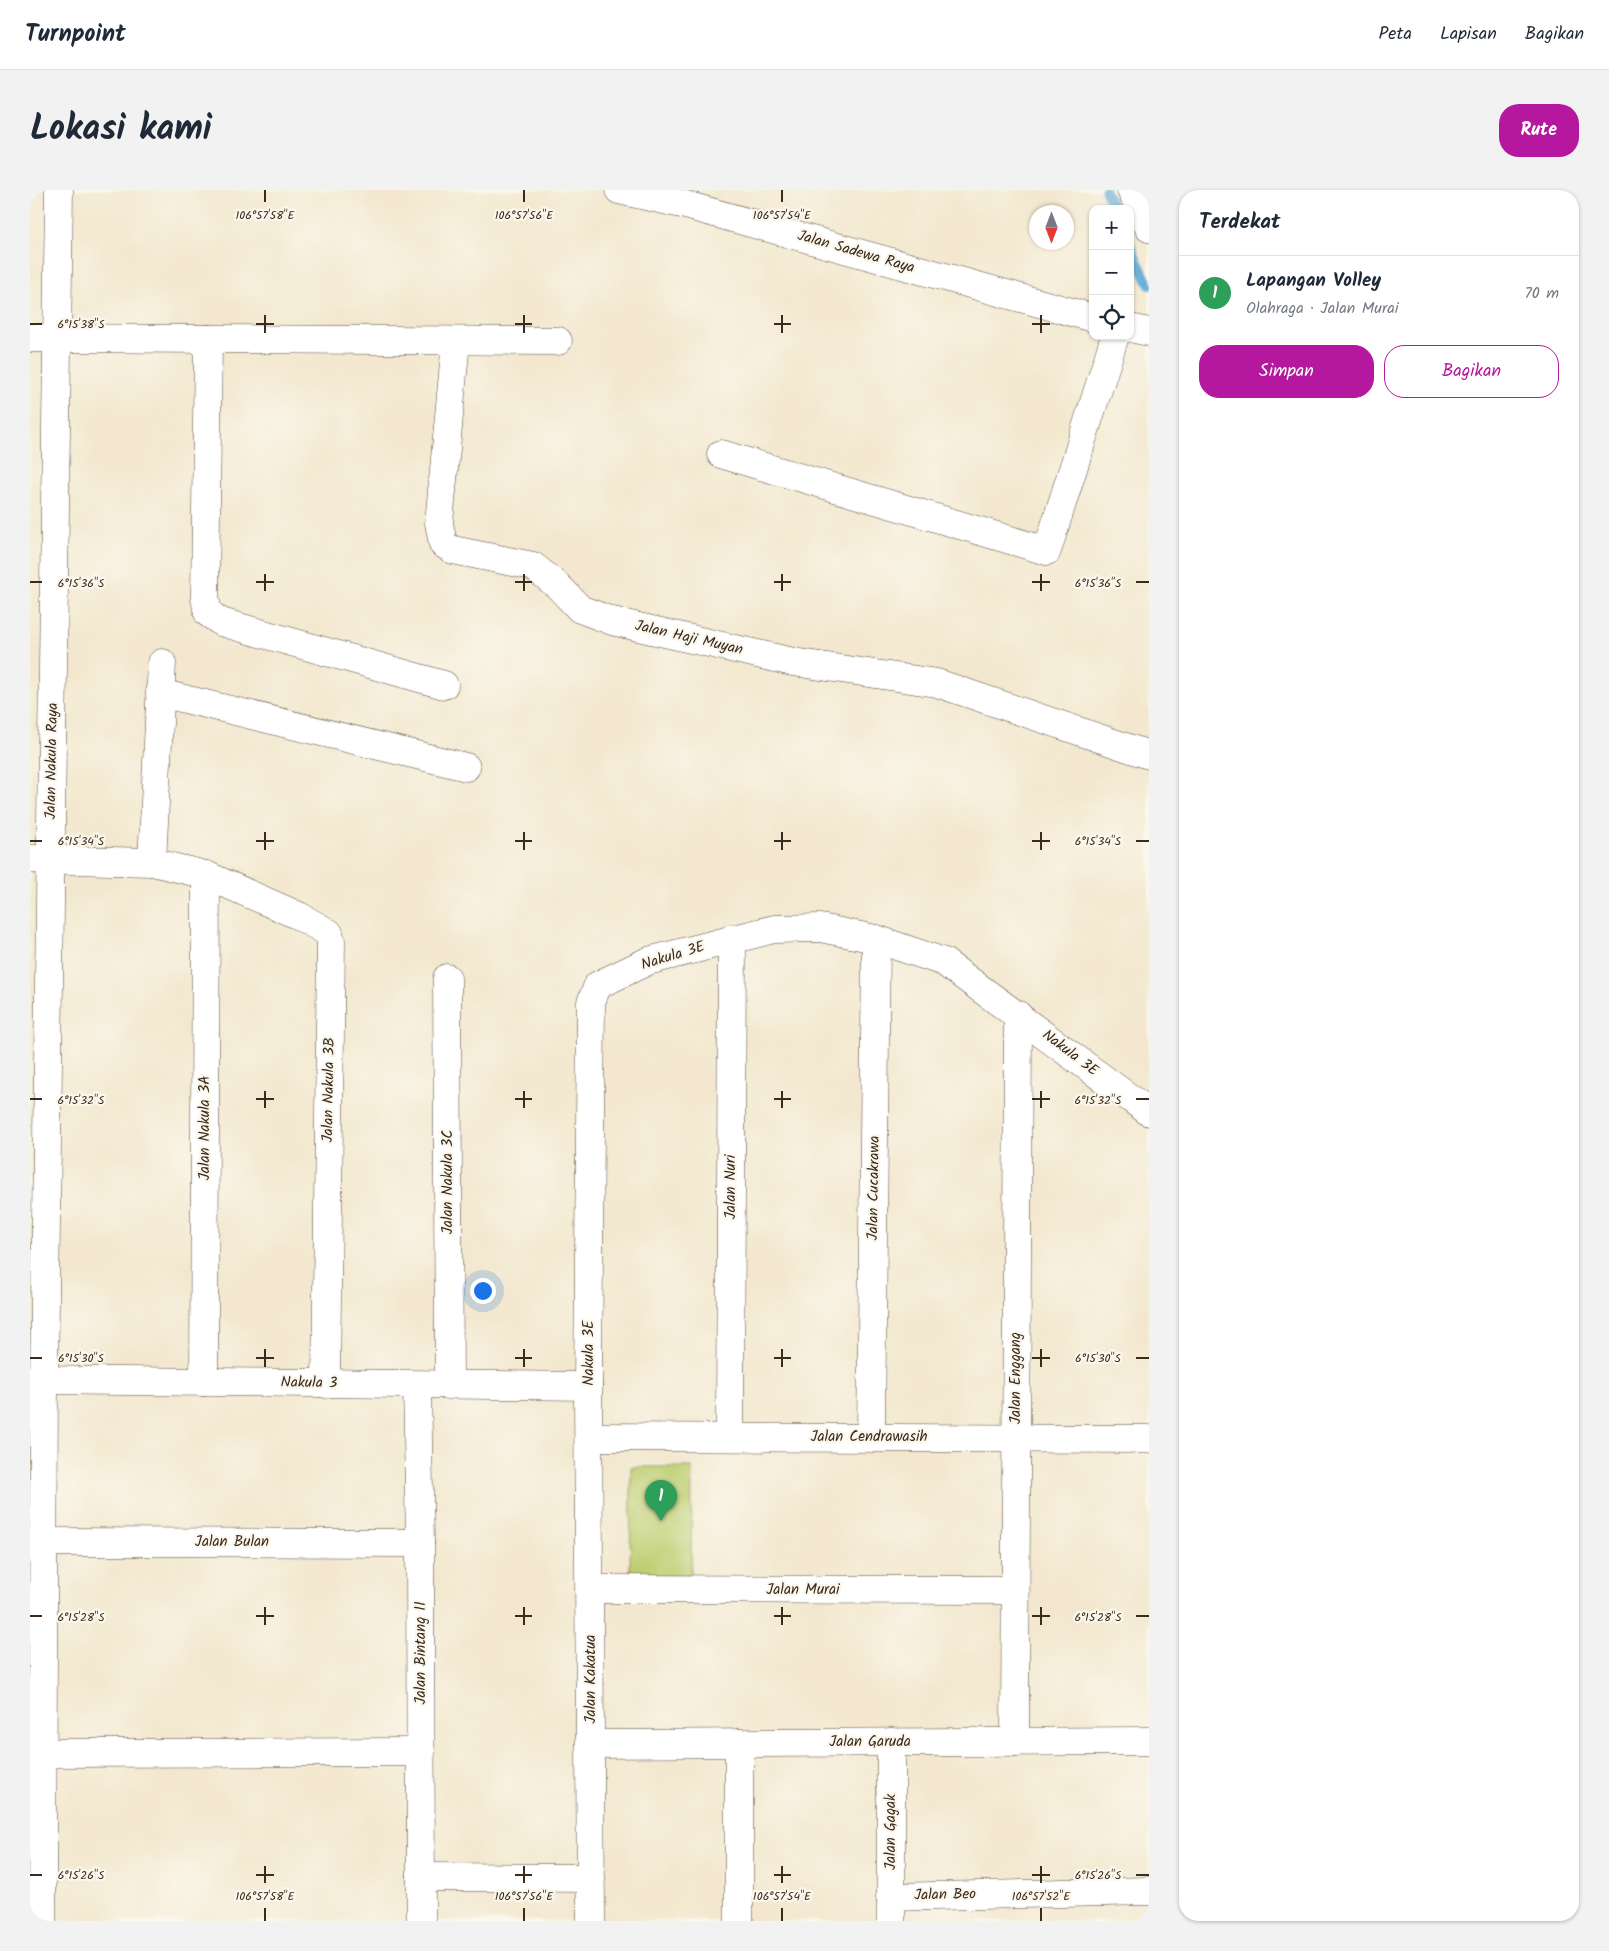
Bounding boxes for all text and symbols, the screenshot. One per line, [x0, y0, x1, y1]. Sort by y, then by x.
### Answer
text: Turnpoint [25, 15, 126, 54]
text: Peta [1379, 20, 1412, 49]
text: Lapisan [1440, 20, 1497, 49]
text: Bagikan [1525, 20, 1584, 49]
text: Lokasi kami [30, 102, 212, 158]
button: Rute [1499, 104, 1579, 157]
north arrow [1029, 205, 1074, 250]
map controls [1089, 205, 1134, 340]
button: + [1089, 205, 1134, 250]
text: 106°57'58"E [236, 206, 295, 225]
text: 106°57'56"E [495, 206, 554, 225]
text: 106°57'54"E [753, 206, 812, 225]
text: Terdekat [1199, 206, 1280, 239]
street label: Jalan Sadewa Raya [795, 224, 917, 280]
button: − [1089, 250, 1134, 295]
text: Lapangan Volley [1246, 266, 1381, 296]
text: 1 [1213, 281, 1217, 306]
text: 70 m [1524, 281, 1559, 306]
button: locate [1089, 295, 1134, 340]
text: Olahraga · Jalan Murai [1246, 296, 1399, 321]
text: 6°15'38"S [57, 315, 105, 334]
button: Simpan [1199, 345, 1374, 398]
button: Bagikan [1384, 345, 1559, 398]
text: 6°15'36"S [58, 574, 105, 593]
text: 6°15'36"S [1075, 574, 1122, 593]
street label: Jalan Haji Muyan [633, 614, 745, 662]
street label: Jalan Nakula Raya [39, 702, 65, 820]
text: 6°15'34"S [58, 832, 105, 851]
text: 6°15'34"S [1075, 832, 1122, 851]
street label: Nakula 3E [638, 935, 709, 977]
street label: Nakula 3E [1037, 1024, 1104, 1083]
street label: Jalan Nakula 3B [316, 1037, 342, 1143]
street label: Jalan Nakula 3A [193, 1076, 217, 1180]
text: 6°15'32"S [58, 1091, 105, 1110]
text: 6°15'32"S [1075, 1091, 1122, 1110]
street label: Jalan Nakula 3C [436, 1130, 460, 1234]
street label: Jalan Cucakrawa [861, 1135, 887, 1241]
street label: Jalan Nuri [719, 1153, 743, 1219]
your location [470, 1278, 496, 1304]
street label: Nakula 3E [577, 1319, 601, 1386]
street label: Jalan Enggang [1004, 1332, 1028, 1424]
text: 6°15'30"S [58, 1349, 105, 1368]
text: 6°15'30"S [1075, 1349, 1122, 1368]
street label: Nakula 3 [280, 1371, 338, 1396]
street label: Jalan Cendrawasih [810, 1425, 928, 1449]
pin: 1 [645, 1480, 677, 1521]
street label: Jalan Bulan [195, 1530, 269, 1554]
street label: Jalan Murai [766, 1578, 841, 1602]
street label: Jalan Bintang II [409, 1601, 433, 1705]
text: 6°15'28"S [57, 1608, 105, 1627]
text: 6°15'28"S [1074, 1608, 1122, 1627]
street label: Jalan Kakatua [579, 1635, 603, 1723]
street label: Jalan Garuda [829, 1730, 911, 1754]
street label: Jalan Gagak [879, 1793, 903, 1870]
text: 6°15'26"S [58, 1866, 105, 1885]
text: 6°15'26"S [1075, 1866, 1122, 1885]
street label: Jalan Beo [914, 1882, 976, 1908]
text: 106°57'58"E [236, 1887, 295, 1906]
text: 106°57'56"E [495, 1887, 554, 1906]
text: 106°57'54"E [753, 1887, 812, 1906]
text: 106°57'52"E [1012, 1887, 1071, 1906]

